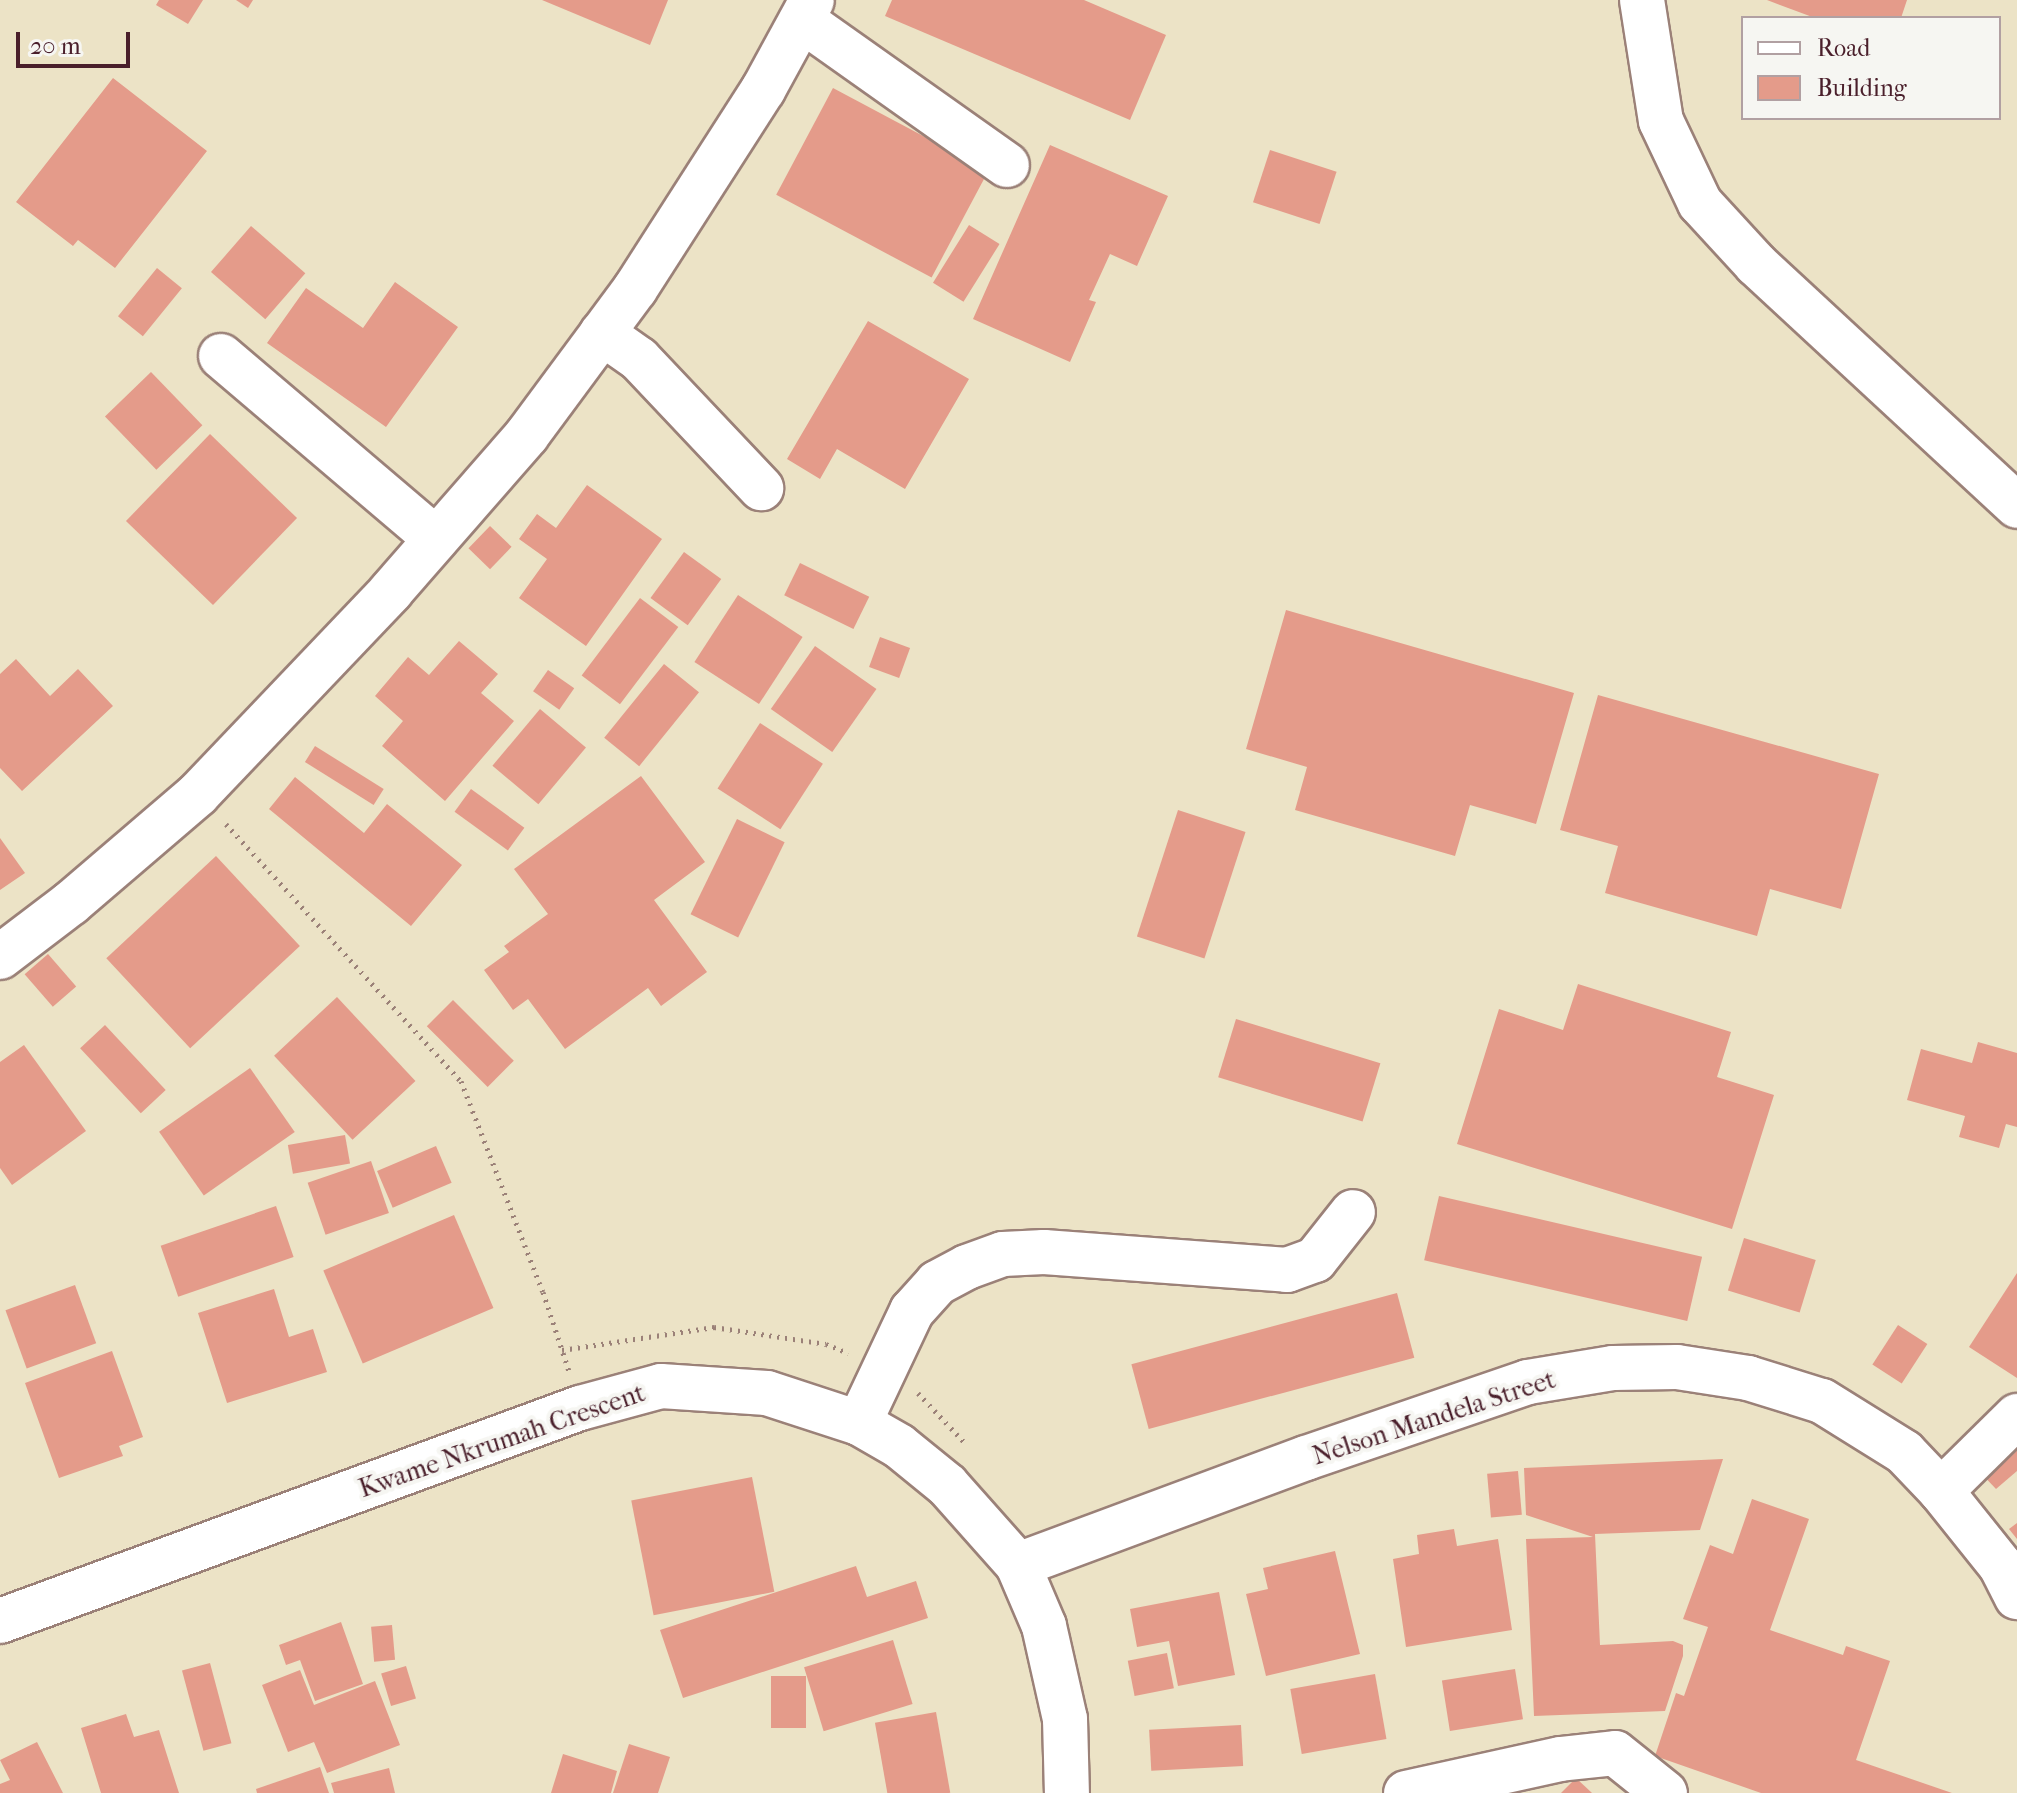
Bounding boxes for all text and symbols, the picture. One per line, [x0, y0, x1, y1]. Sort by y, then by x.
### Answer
scale bar [20, 16, 134, 66]
legend [1741, 16, 2001, 120]
text: 20 m [30, 32, 81, 60]
text: Road [1817, 34, 1870, 62]
text: Building [1817, 74, 1907, 102]
street label: Nelson Mandela Street [1309, 1364, 1559, 1472]
street label: Kwame Nkrumah Crescent [355, 1377, 649, 1505]

